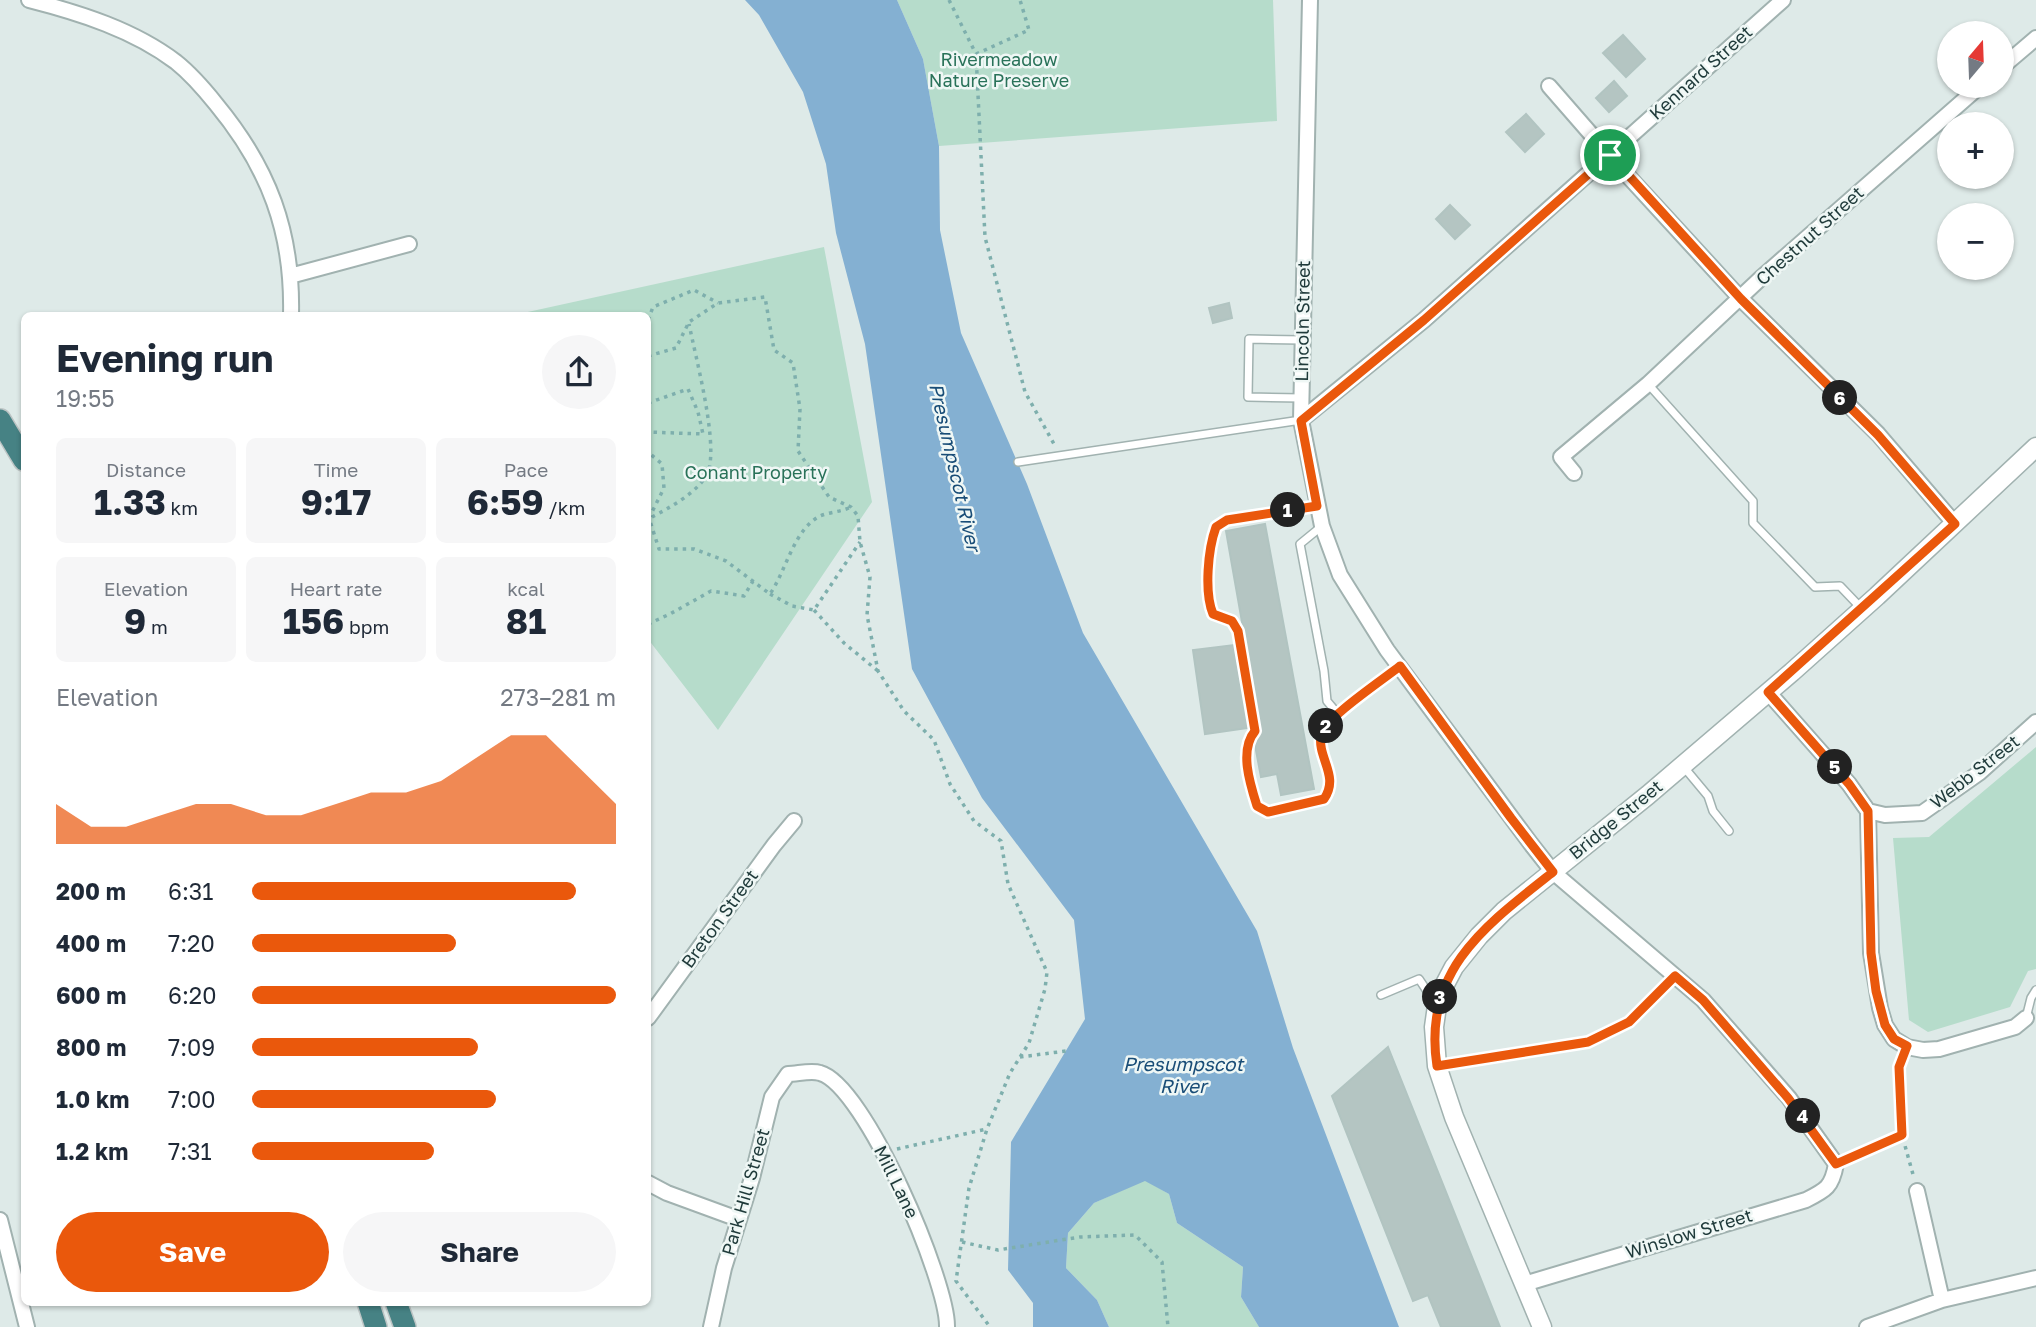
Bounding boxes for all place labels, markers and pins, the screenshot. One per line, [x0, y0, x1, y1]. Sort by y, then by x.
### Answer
pin [1580, 125, 1640, 185]
pin: 6 [1822, 380, 1857, 416]
pin: 1 [1270, 492, 1306, 528]
pin: 2 [1308, 708, 1344, 744]
pin: 5 [1818, 750, 1853, 784]
pin: 3 [1422, 979, 1458, 1014]
pin: 4 [1786, 1098, 1820, 1134]

